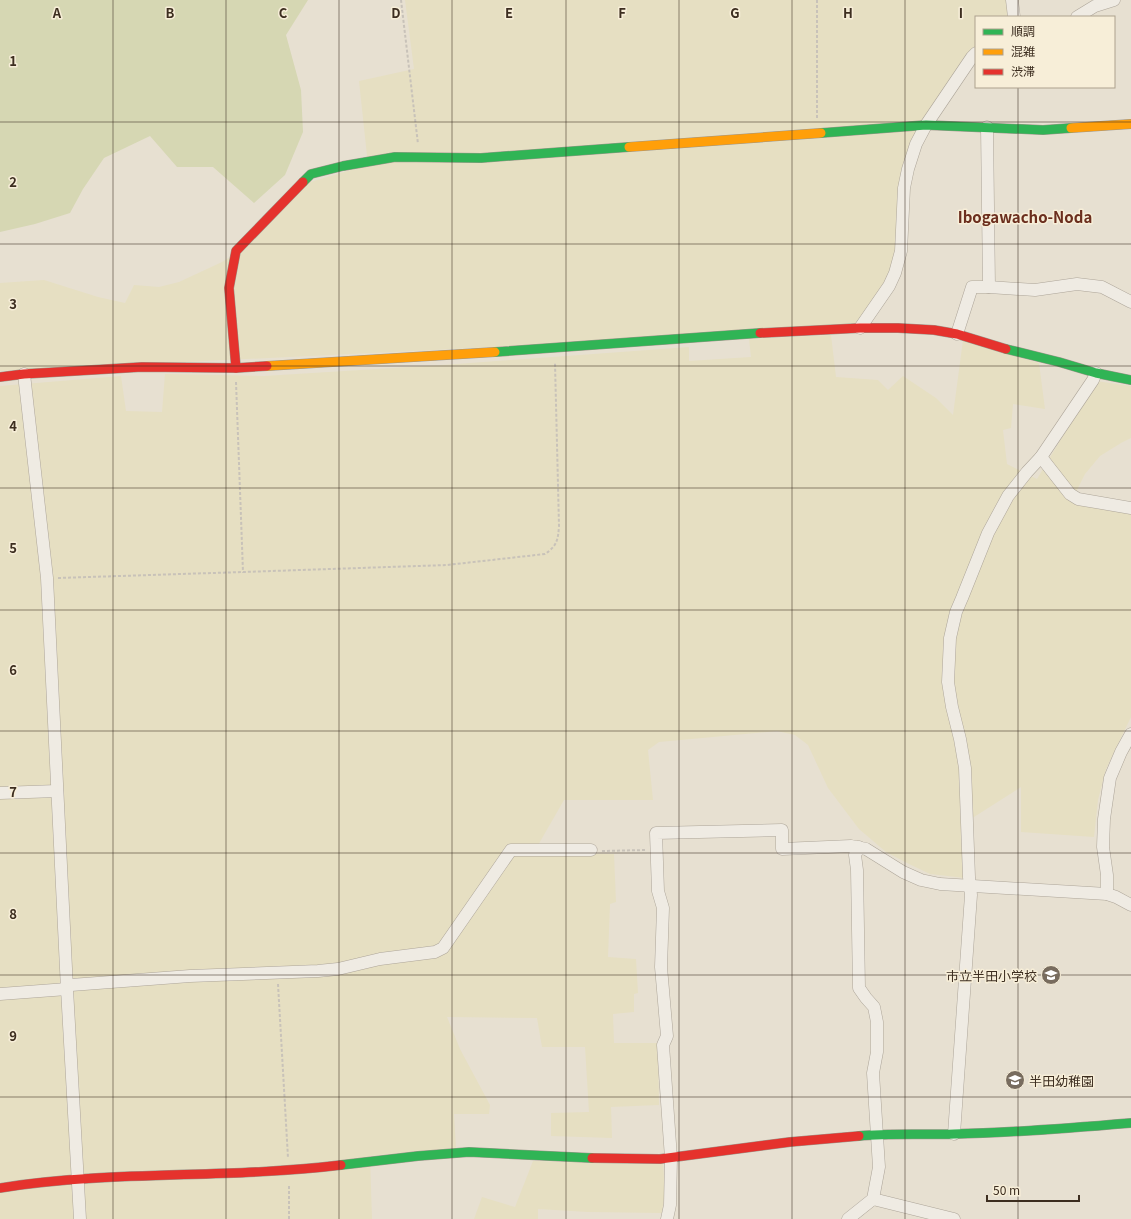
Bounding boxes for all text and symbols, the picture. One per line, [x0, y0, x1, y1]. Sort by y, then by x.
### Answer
text: A [52, 3, 62, 22]
text: B [166, 3, 175, 22]
text: C [279, 3, 288, 22]
text: D [391, 3, 401, 22]
text: E [505, 3, 513, 22]
text: F [618, 3, 626, 22]
text: G [730, 3, 740, 22]
text: H [843, 3, 853, 22]
text: I [959, 3, 963, 22]
legend [975, 16, 1115, 88]
text: 順調 [1011, 22, 1035, 39]
text: 混雑 [1011, 42, 1035, 59]
text: 1 [9, 51, 17, 70]
text: 渋滞 [1011, 62, 1035, 79]
text: 2 [9, 172, 17, 191]
district label: Ibogawacho-Noda [958, 206, 1092, 227]
text: 3 [9, 294, 17, 313]
text: 4 [9, 416, 17, 435]
text: 5 [9, 538, 17, 557]
text: 6 [9, 660, 17, 679]
text: 7 [9, 782, 17, 801]
text: 8 [9, 904, 17, 923]
school or university icon: 市立半田小学校 [1040, 964, 1062, 986]
place label: 市立半田小学校 [946, 966, 1037, 985]
text: 9 [9, 1026, 17, 1045]
school or university icon: 半田幼稚園 [1004, 1069, 1026, 1091]
place label: 半田幼稚園 [1029, 1071, 1094, 1090]
scale bar [987, 1177, 1079, 1203]
text: 50 m [993, 1181, 1020, 1198]

